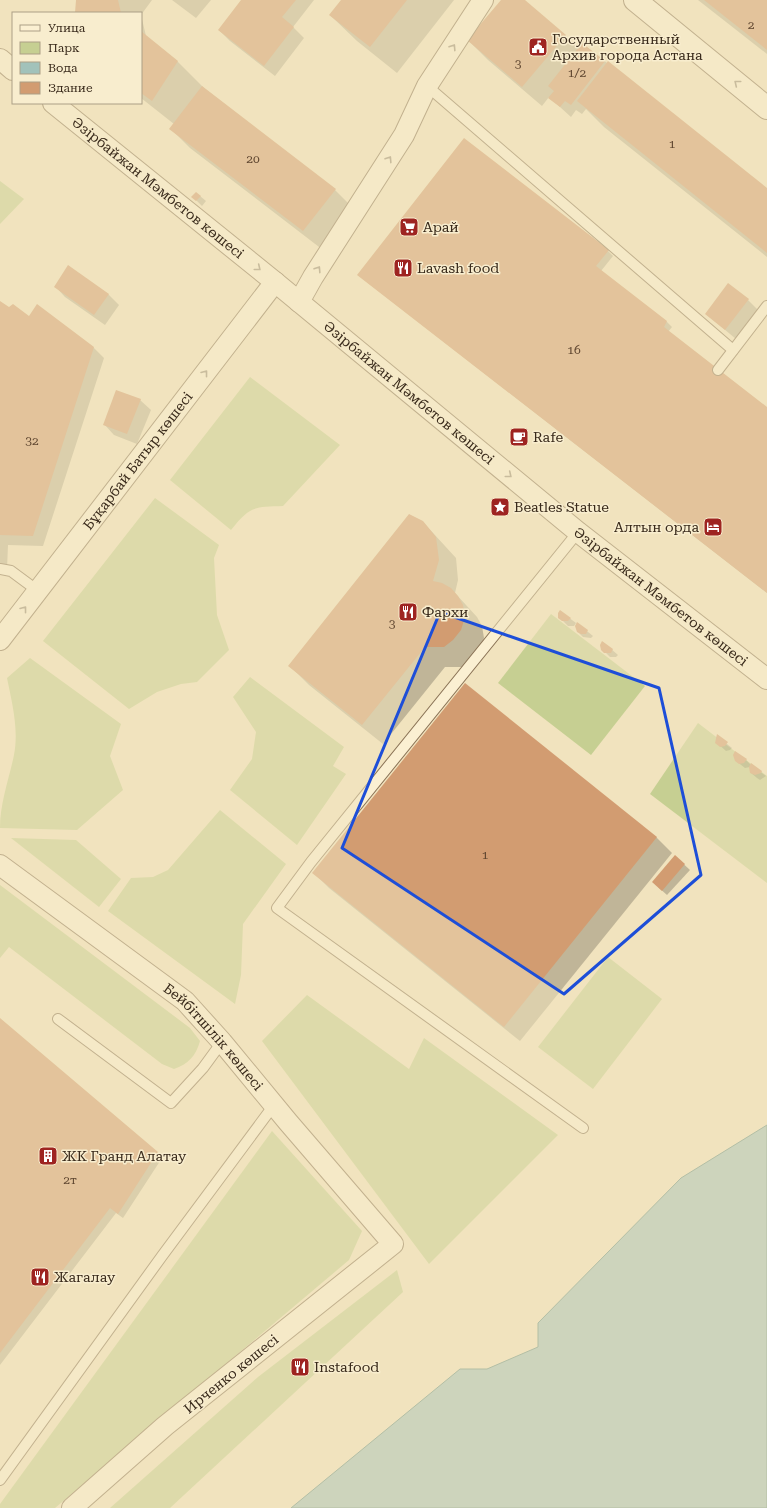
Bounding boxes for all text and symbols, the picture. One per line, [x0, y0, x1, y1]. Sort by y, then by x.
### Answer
legend [12, 12, 142, 104]
house number: 2 [748, 18, 755, 32]
text: Улица [48, 21, 86, 35]
place label: Государственный Архив города Астана [552, 31, 703, 63]
public building icon: Государственный Архив города Астана [527, 36, 549, 58]
text: Парк [48, 41, 80, 55]
one-way arrow [448, 44, 455, 51]
house number: 3 [515, 57, 522, 71]
text: Вода [48, 61, 78, 75]
house number: 1/2 [568, 66, 587, 80]
text: Здание [48, 81, 93, 95]
one-way arrow [734, 81, 741, 88]
street label: Әзірбайжан Мәмбетов көшесі [69, 114, 248, 262]
house number: 1 [669, 137, 676, 151]
house number: 20 [246, 152, 260, 166]
one-way arrow [384, 156, 392, 163]
supermarket icon: Арай [398, 216, 420, 238]
place label: Арай [423, 219, 459, 235]
restaurant icon: Lavash food [392, 257, 414, 279]
place label: Lavash food [417, 260, 499, 276]
one-way arrow [253, 264, 260, 271]
one-way arrow [313, 266, 320, 273]
street label: Әзірбайжан Мәмбетов көшесі [321, 318, 498, 468]
house number: 16 [567, 343, 581, 357]
one-way arrow [201, 371, 208, 378]
street label: Бұқарбай Батыр көшесі [80, 388, 196, 533]
cafe icon: Rafe [508, 426, 530, 448]
place label: Rafe [533, 429, 564, 445]
house number: 32 [25, 434, 39, 448]
one-way arrow [505, 471, 512, 478]
place icon: Beatles Statue [489, 496, 511, 518]
place label: Beatles Statue [514, 499, 609, 515]
hotel icon: Алтын орда [702, 516, 724, 538]
place label: Алтын орда [614, 519, 699, 535]
street label: Әзірбайжан Мәмбетов көшесі [571, 524, 751, 669]
restaurant icon: Фархи [397, 601, 419, 623]
place label: Фархи [422, 604, 468, 620]
one-way arrow [19, 607, 26, 614]
house number: 3 [389, 617, 396, 631]
house number: 1 [482, 848, 489, 862]
street label: Бейбітшілік көшесі [160, 980, 267, 1094]
building icon: ЖК Гранд Алатау [37, 1145, 59, 1167]
place label: ЖК Гранд Алатау [62, 1148, 187, 1164]
house number: 2т [63, 1173, 77, 1187]
restaurant icon: Жагалау [29, 1266, 51, 1288]
place label: Жагалау [54, 1269, 116, 1285]
street label: Ирченко көшесі [181, 1331, 282, 1417]
restaurant icon: Instafood [289, 1356, 311, 1378]
place label: Instafood [314, 1359, 379, 1375]

